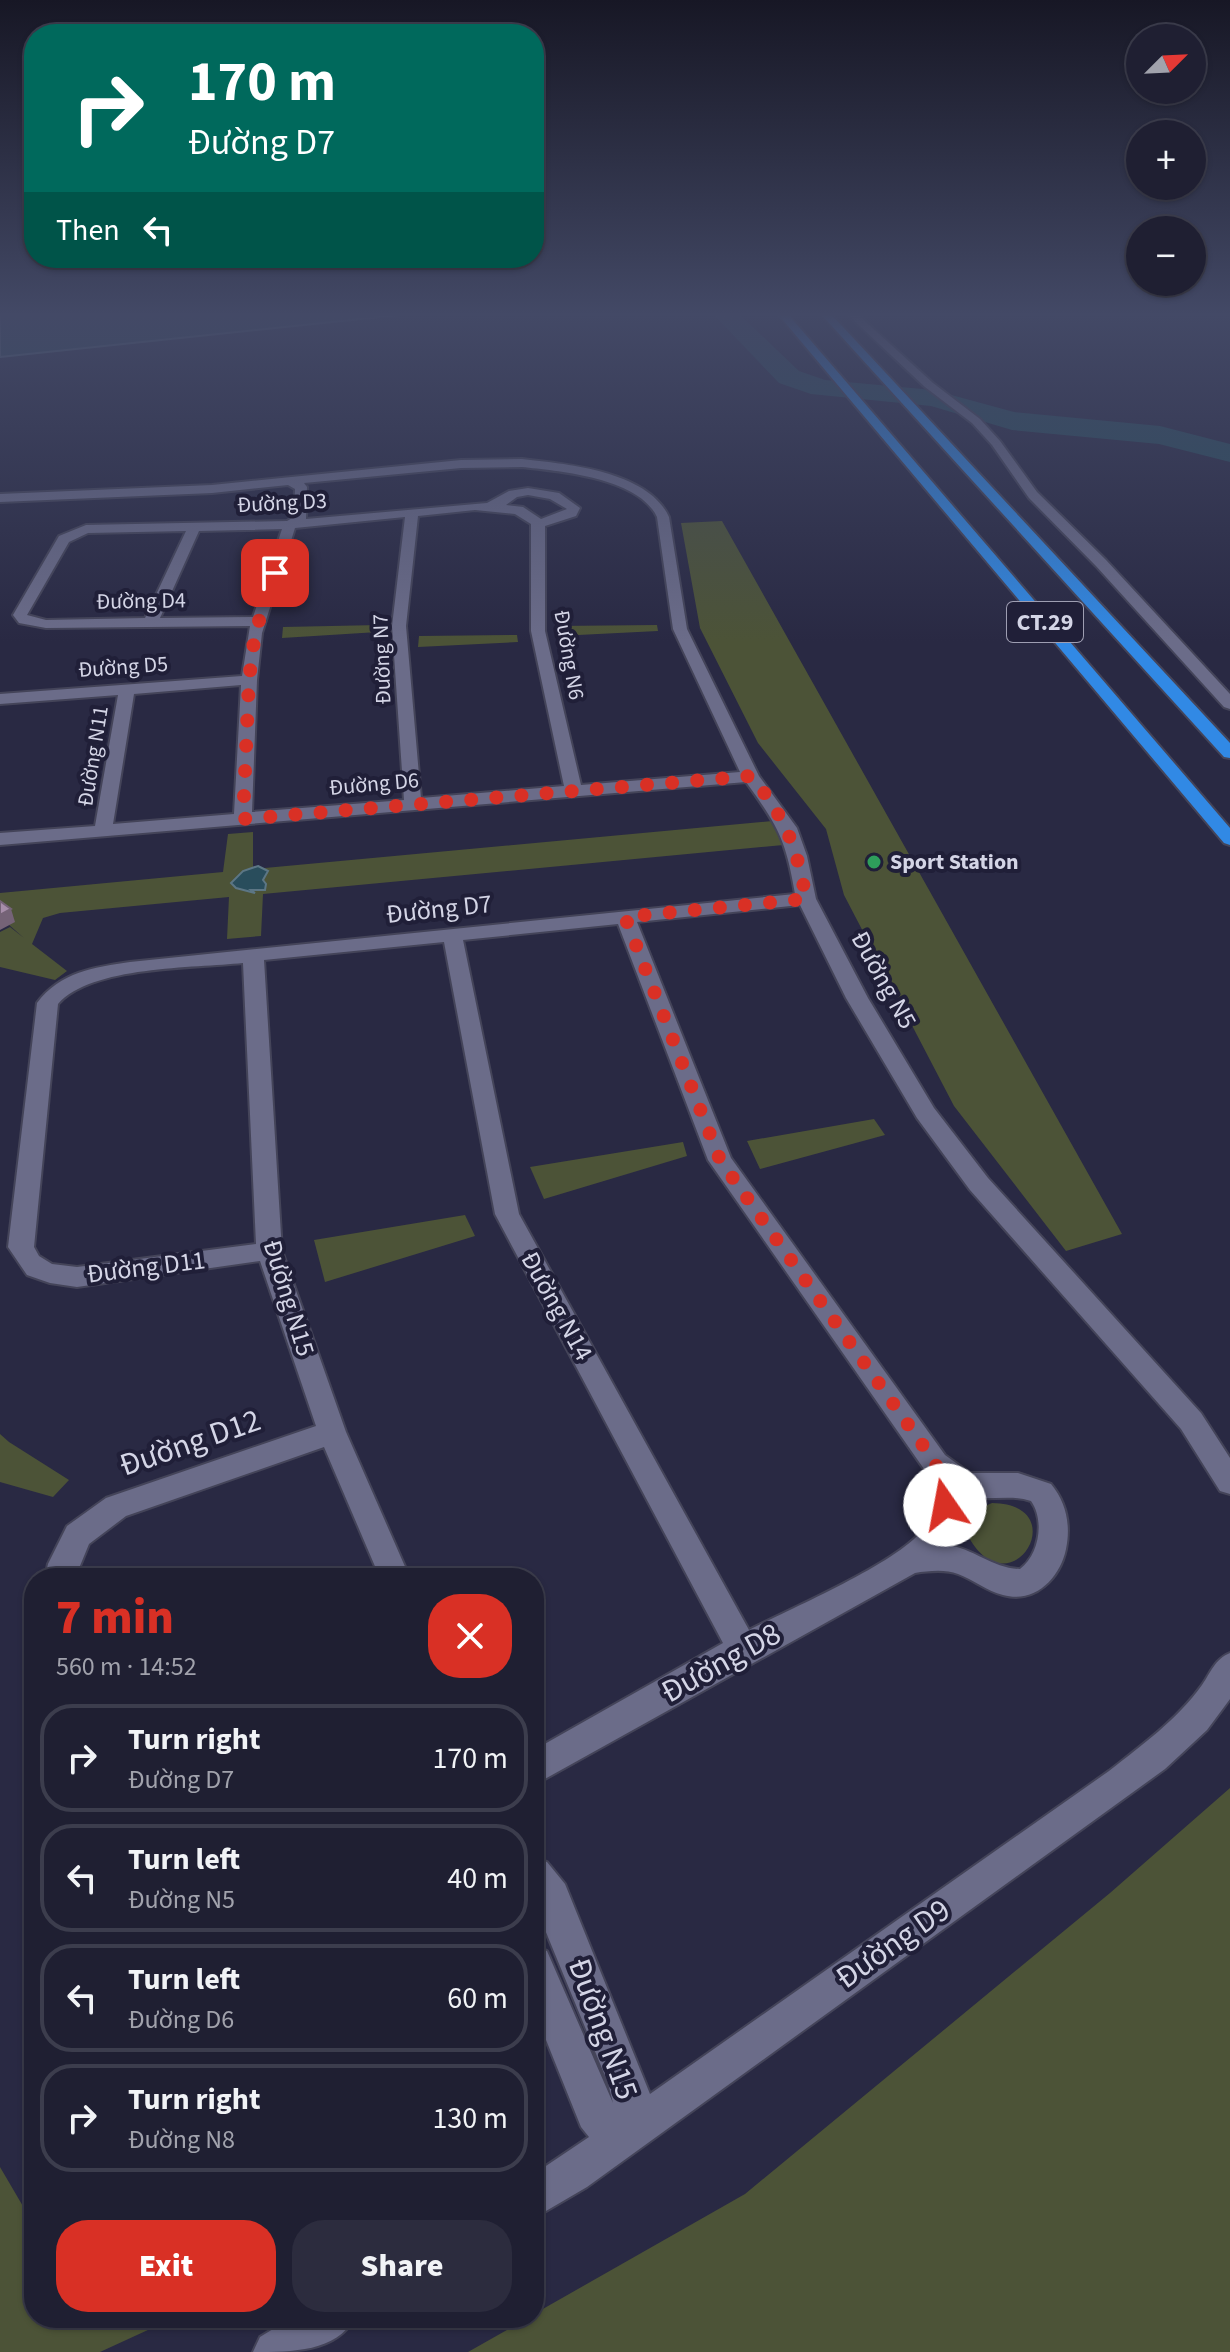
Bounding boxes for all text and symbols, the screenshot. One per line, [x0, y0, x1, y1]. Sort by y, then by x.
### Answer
north arrow [1126, 24, 1206, 104]
map controls [1126, 24, 1206, 296]
text: 170 m [188, 43, 336, 122]
icon: right [56, 56, 160, 160]
text: Đường D7 [188, 117, 335, 168]
button: + [1126, 120, 1206, 200]
icon: left [136, 208, 180, 252]
text: Then [56, 209, 120, 252]
button: − [1126, 216, 1206, 296]
street label: Đường D3 [236, 485, 328, 521]
pin [241, 539, 309, 607]
icon: arrive [253, 551, 297, 595]
street label: Đường D4 [96, 584, 186, 618]
road number: CT.29 [1007, 602, 1083, 642]
street label: Đường N6 [545, 608, 593, 702]
street label: Đường N7 [364, 613, 400, 705]
street label: Đường D5 [77, 648, 169, 686]
street label: Đường N11 [69, 703, 117, 809]
street label: Đường D6 [328, 764, 420, 804]
place label: Sport Station [890, 846, 1019, 878]
marker: Sport Station [865, 853, 883, 871]
street label: Đường D7 [384, 885, 494, 933]
street label: Đường N5 [842, 924, 926, 1036]
street label: Đường N15 [254, 1235, 324, 1361]
street label: Đường D11 [85, 1241, 207, 1293]
street label: Đường N14 [512, 1245, 602, 1367]
street label: Đường D12 [113, 1397, 267, 1489]
position arrow [903, 1463, 987, 1547]
text: 7 min [56, 1584, 174, 1652]
button: close [428, 1594, 512, 1678]
street label: Đường D8 [653, 1611, 789, 1715]
text: 560 m · 14:52 [56, 1648, 197, 1685]
text: Turn right [128, 1718, 260, 1761]
icon: right [60, 1736, 104, 1780]
text: 170 m [432, 1737, 508, 1780]
text: Đường D7 [128, 1761, 234, 1798]
text: Turn left [128, 1838, 240, 1881]
icon: left [60, 1856, 104, 1900]
text: 40 m [447, 1857, 508, 1900]
text: Đường N5 [128, 1881, 235, 1918]
street label: Đường D9 [826, 1888, 960, 2000]
street label: Đường N15 [556, 1952, 650, 2106]
text: Turn left [128, 1958, 240, 2001]
icon: left [60, 1976, 104, 2020]
text: 60 m [447, 1977, 508, 2020]
text: Đường D6 [128, 2001, 234, 2038]
text: Turn right [128, 2078, 260, 2121]
icon: right [60, 2096, 104, 2140]
text: 130 m [432, 2097, 508, 2140]
text: Đường N8 [128, 2121, 235, 2158]
button: Exit [56, 2220, 276, 2312]
button: Share [292, 2220, 512, 2312]

